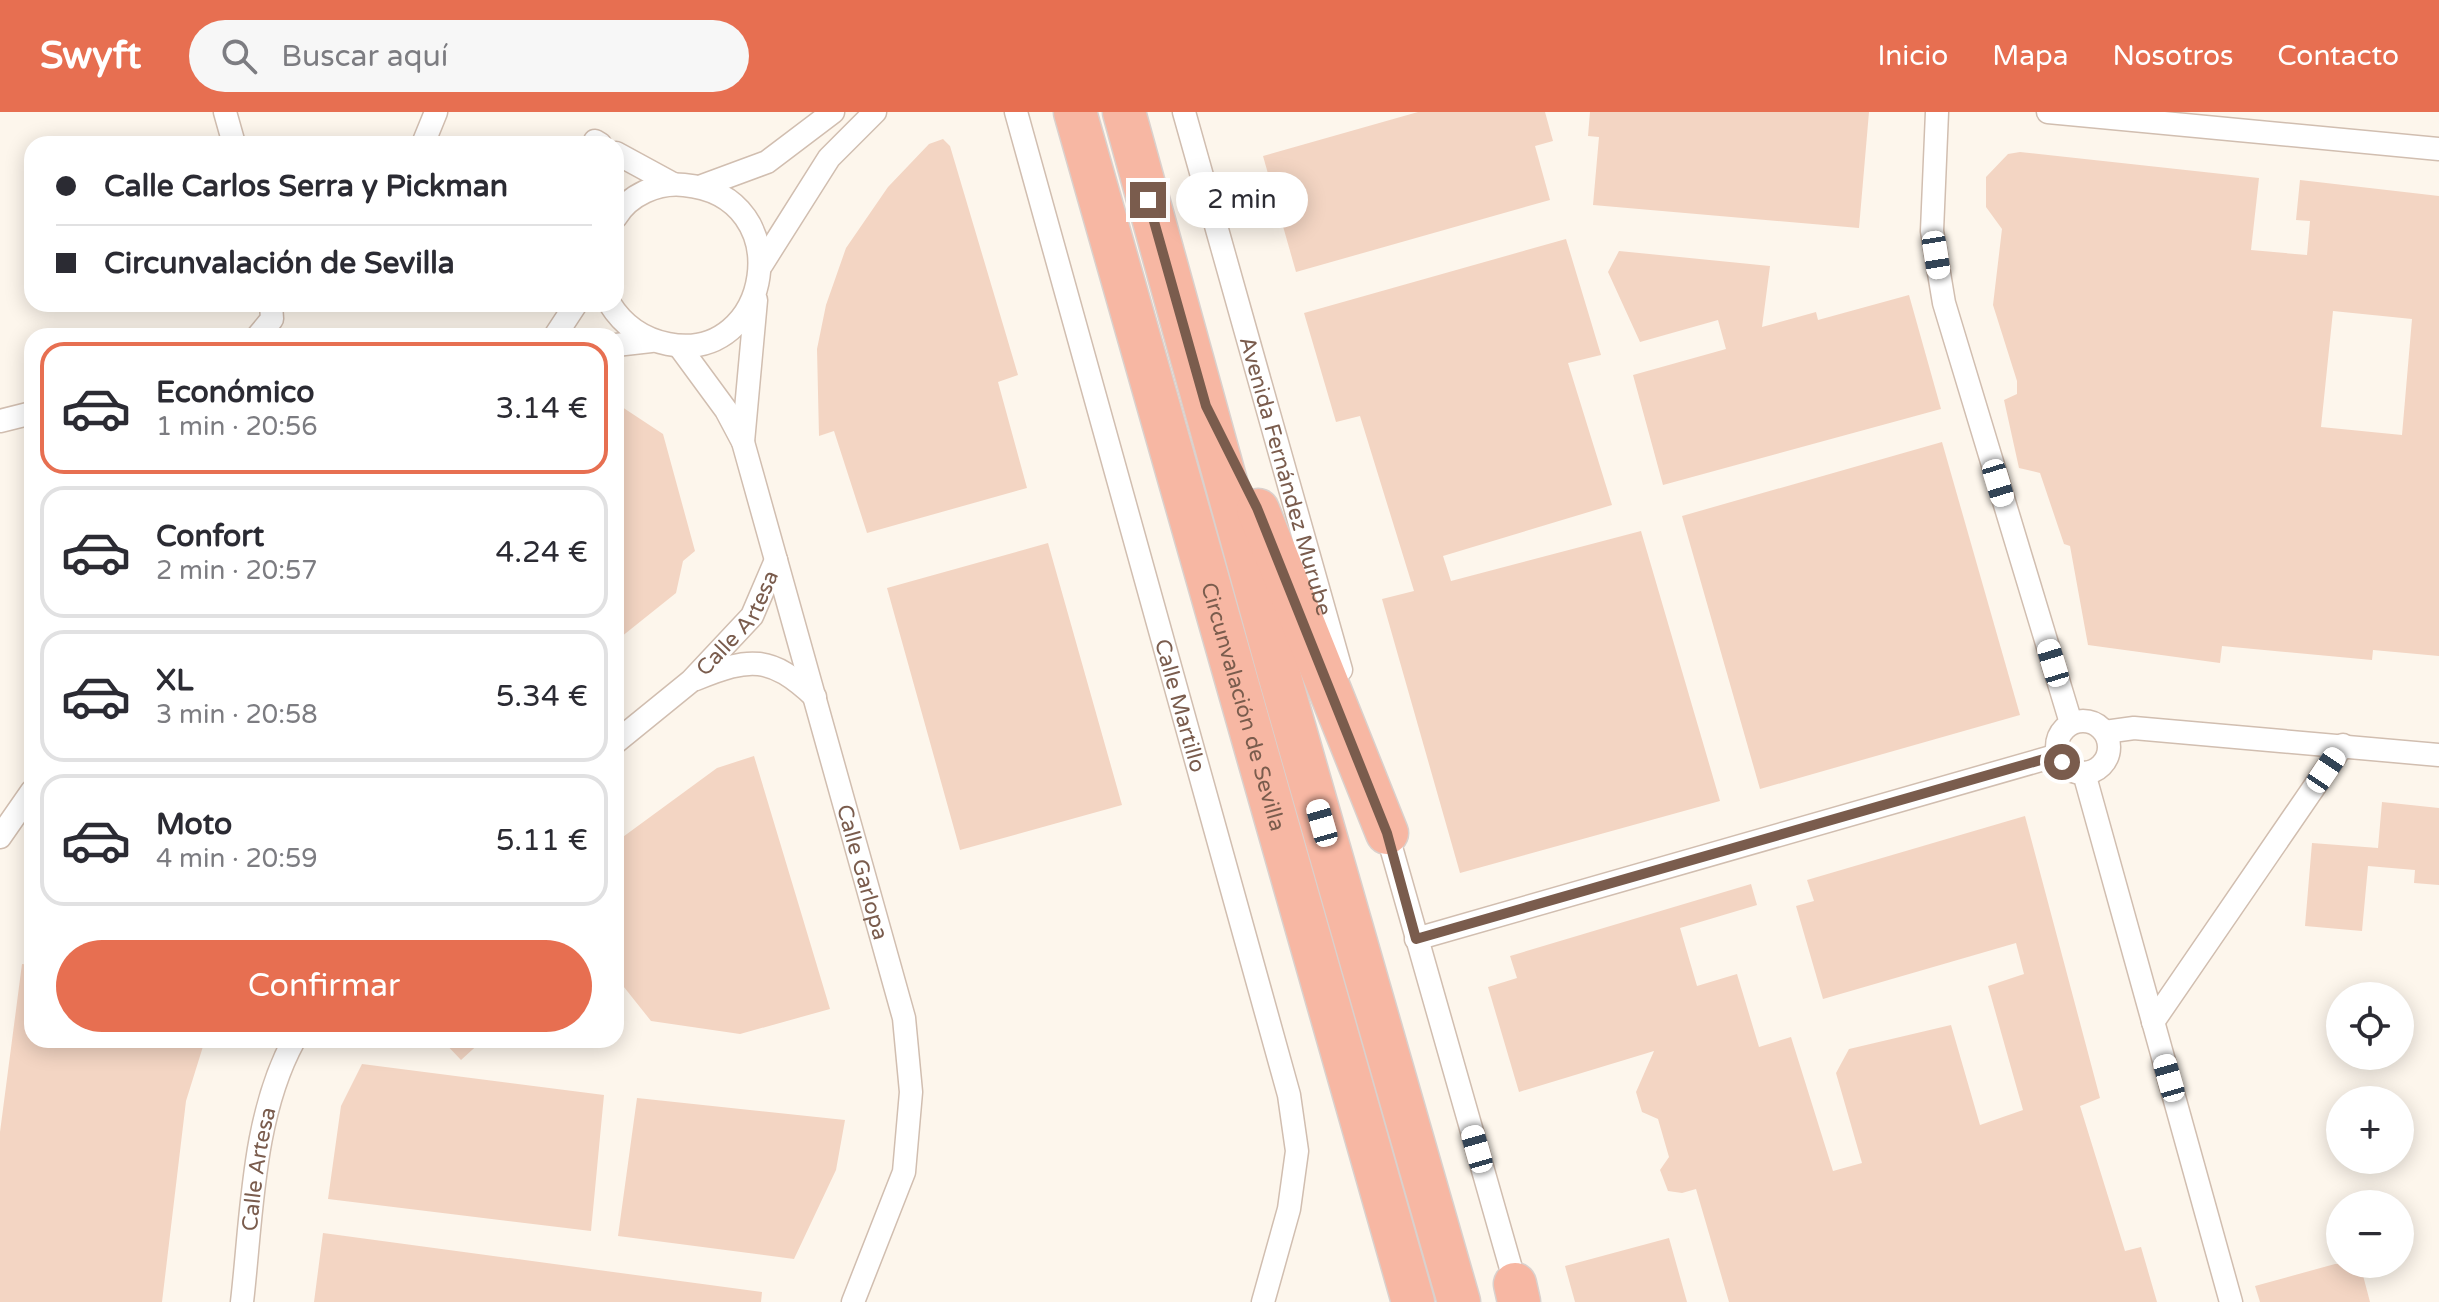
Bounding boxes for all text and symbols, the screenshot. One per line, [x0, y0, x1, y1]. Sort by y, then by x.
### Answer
search box [189, 20, 749, 92]
text: Swyft [40, 33, 141, 79]
icon: search [217, 34, 261, 78]
text: Buscar aquí [281, 38, 448, 75]
text: Inicio [1878, 39, 1948, 73]
text: Mapa [1992, 39, 2068, 73]
text: Nosotros [2112, 39, 2233, 73]
text: Contacto [2277, 39, 2399, 73]
text: Calle Carlos Serra y Pickman [104, 168, 508, 205]
callout: 2 min [1176, 172, 1308, 228]
route end [1130, 182, 1166, 218]
text: 2 min [1207, 184, 1277, 215]
car [1920, 229, 1952, 281]
text: Circunvalación de Sevilla [104, 245, 455, 282]
street label: Avenida Fernández Murube [1234, 334, 1337, 619]
icon: car [60, 372, 132, 444]
text: Económico [156, 374, 314, 411]
text: 3.14 € [495, 390, 588, 427]
text: 1 min · 20:56 [156, 411, 318, 442]
car [1980, 457, 2016, 509]
icon: car [60, 516, 132, 588]
text: Confort [156, 518, 264, 555]
text: 4.24 € [495, 534, 588, 571]
text: 2 min · 20:57 [156, 555, 318, 586]
street label: Calle Artesa [691, 566, 784, 681]
street label: Circunvalación de Sevilla [1195, 579, 1291, 834]
street label: Calle Martillo [1149, 636, 1211, 775]
car [2035, 637, 2071, 689]
icon: car [60, 660, 132, 732]
text: XL [156, 662, 193, 699]
text: 5.34 € [496, 678, 588, 715]
text: 3 min · 20:58 [156, 699, 318, 730]
car [2303, 743, 2349, 797]
route start [2044, 744, 2080, 780]
car [1304, 797, 1340, 849]
street label: Calle Garlopa [831, 802, 893, 943]
icon: car [60, 804, 132, 876]
text: Moto [156, 806, 232, 843]
text: 5.11 € [496, 822, 588, 859]
text: 4 min · 20:59 [156, 843, 318, 874]
button: Confirmar [56, 940, 592, 1032]
map controls [2326, 982, 2414, 1278]
button: locate [2326, 982, 2414, 1070]
car [2151, 1052, 2187, 1104]
button: + [2326, 1086, 2414, 1174]
street label: Calle Artesa [237, 1104, 281, 1232]
car [1459, 1123, 1495, 1175]
button: − [2326, 1190, 2414, 1278]

